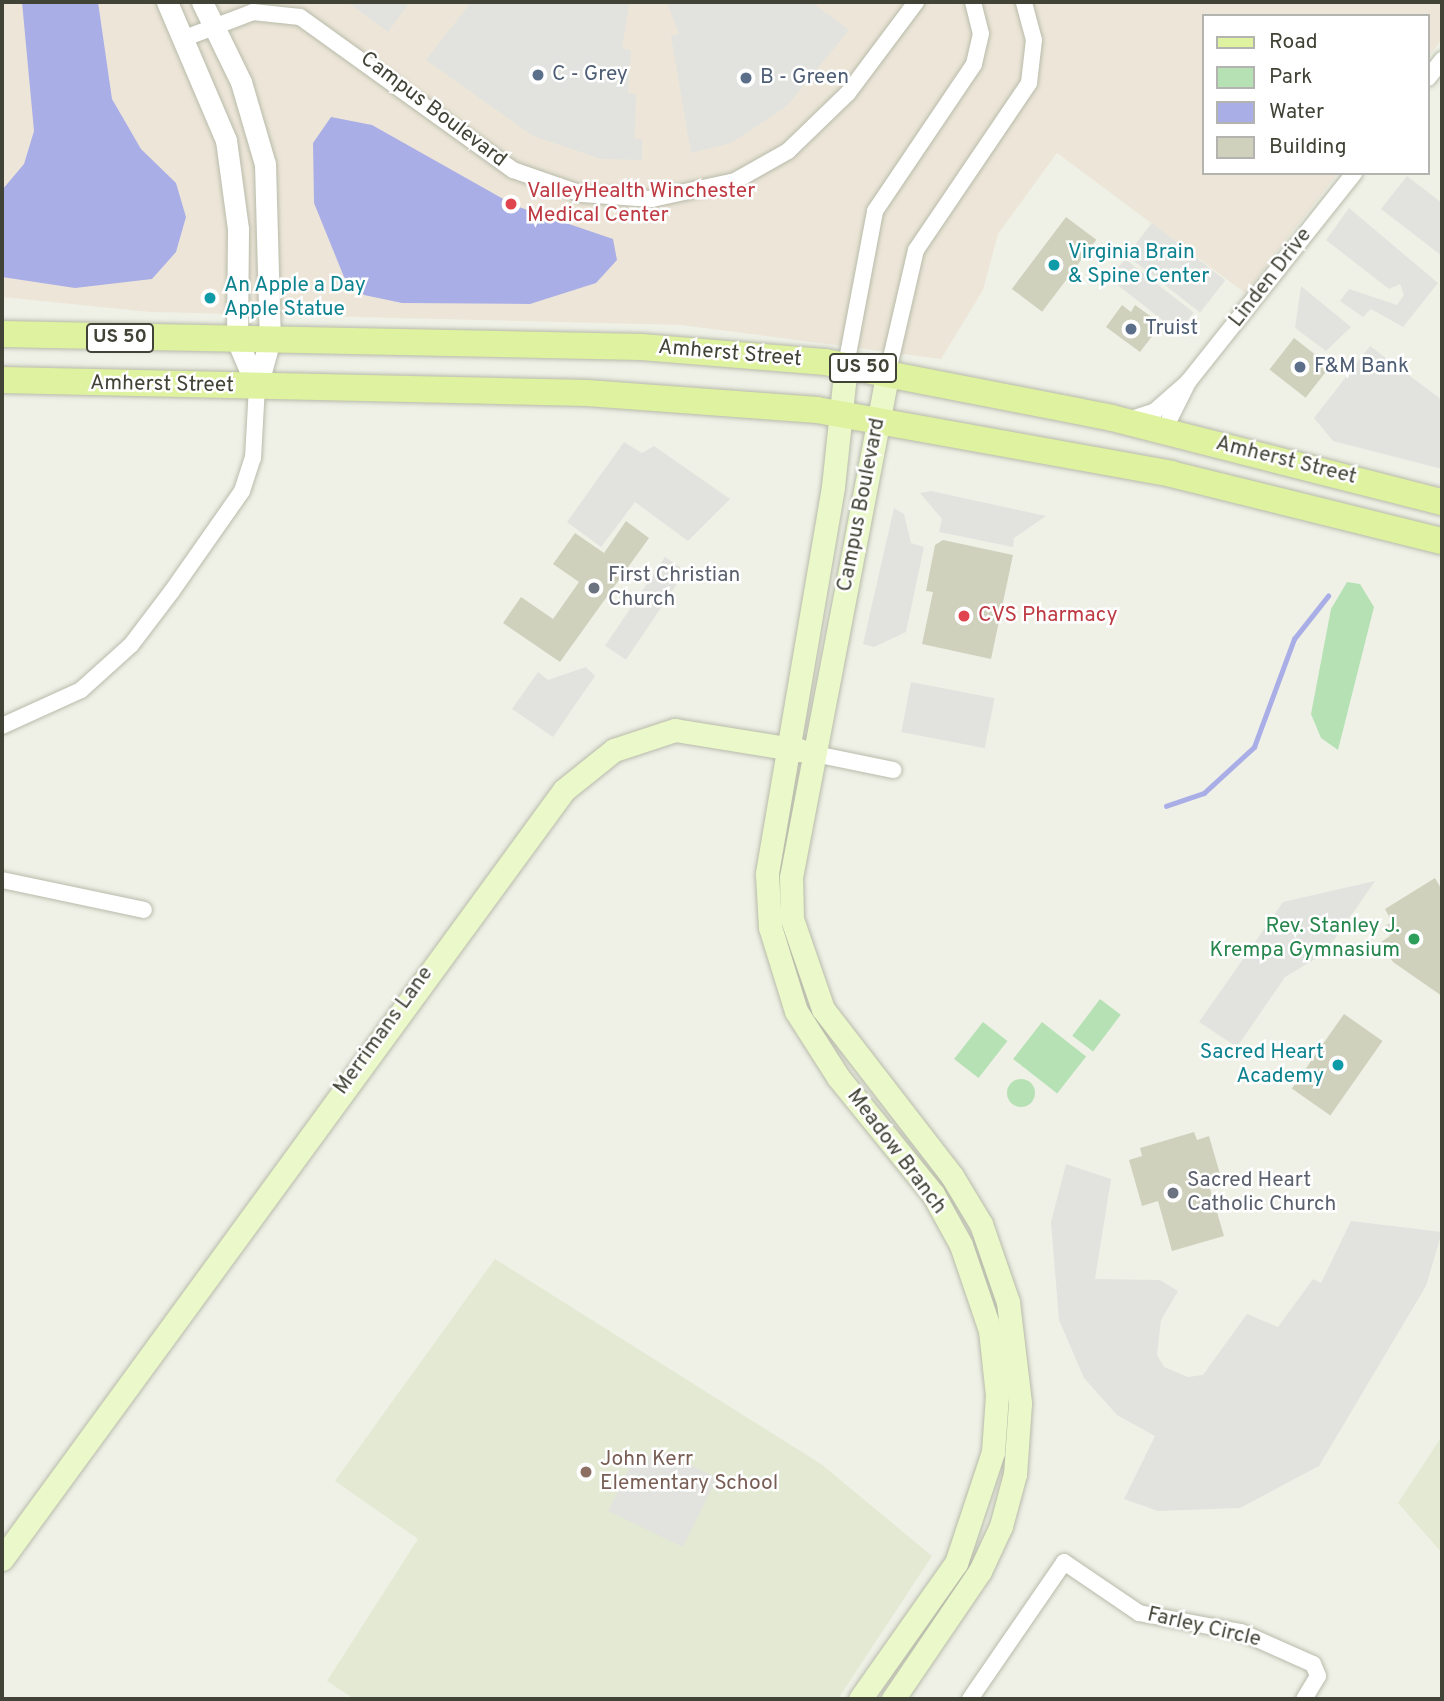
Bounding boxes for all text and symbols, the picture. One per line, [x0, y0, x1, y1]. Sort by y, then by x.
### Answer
legend [1202, 14, 1430, 175]
text: Road [1269, 29, 1318, 56]
street label: Campus Boulevard [355, 47, 511, 173]
place label: C - Grey [552, 62, 628, 88]
text: Park [1269, 64, 1312, 91]
place label: B - Green [760, 65, 849, 91]
marker: C - Grey [530, 67, 546, 83]
marker: B - Green [738, 70, 754, 86]
text: Water [1269, 99, 1324, 126]
text: Building [1269, 134, 1347, 161]
place label: ValleyHealth Winchester Medical Center [527, 179, 756, 229]
marker: ValleyHealth Winchester Medical Center [501, 194, 521, 214]
street label: Linden Drive [1224, 223, 1318, 333]
place label: Virginia Brain & Spine Center [1068, 240, 1209, 290]
marker: Virginia Brain & Spine Center [1046, 257, 1062, 273]
place label: An Apple a Day Apple Statue [224, 273, 367, 323]
marker: An Apple a Day Apple Statue [202, 290, 218, 306]
place label: Truist [1145, 316, 1198, 342]
marker: Truist [1123, 321, 1139, 337]
road number: US 50 [85, 322, 155, 354]
street label: Amherst Street [657, 335, 803, 373]
road number: US 50 [828, 352, 898, 384]
place label: F&M Bank [1314, 354, 1409, 380]
marker: F&M Bank [1292, 359, 1308, 375]
street label: Amherst Street [90, 371, 234, 399]
street label: Campus Boulevard [833, 416, 891, 594]
street label: Amherst Street [1213, 431, 1359, 491]
place label: First Christian Church [608, 563, 740, 613]
marker: First Christian Church [586, 580, 602, 596]
place label: CVS Pharmacy [978, 603, 1118, 629]
marker: CVS Pharmacy [956, 608, 972, 624]
place label: Rev. Stanley J. Krempa Gymnasium [1209, 914, 1400, 964]
marker: Rev. Stanley J. Krempa Gymnasium [1406, 931, 1422, 947]
street label: Merrimans Lane [329, 962, 439, 1100]
place label: Sacred Heart Academy [1200, 1040, 1324, 1090]
marker: Sacred Heart Academy [1330, 1057, 1346, 1073]
street label: Meadow Branch [841, 1084, 951, 1220]
place label: Sacred Heart Catholic Church [1187, 1168, 1336, 1218]
marker: Sacred Heart Catholic Church [1165, 1185, 1181, 1201]
place label: John Kerr Elementary School [600, 1447, 778, 1497]
marker: John Kerr Elementary School [578, 1464, 594, 1480]
street label: Farley Circle [1145, 1603, 1263, 1653]

